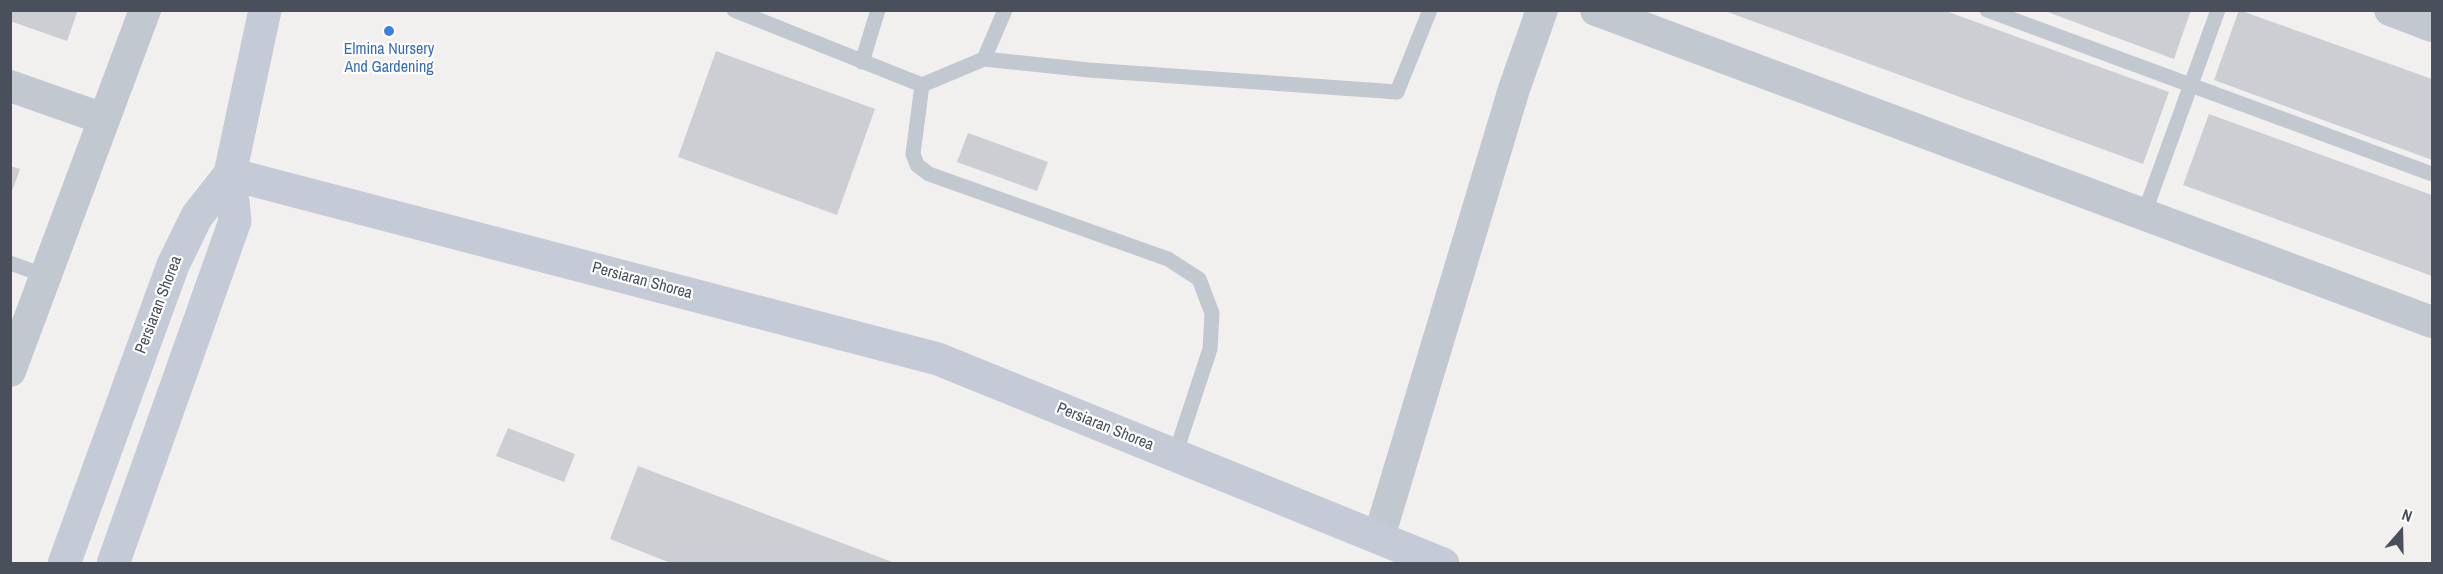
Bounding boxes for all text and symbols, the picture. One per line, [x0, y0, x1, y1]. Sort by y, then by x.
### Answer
marker: Elmina Nursery And Gardening [382, 24, 396, 38]
place label: Elmina Nursery And Gardening [344, 40, 434, 78]
street label: Persiaran Shorea [132, 254, 186, 356]
street label: Persiaran Shorea [590, 258, 694, 304]
street label: Persiaran Shorea [1054, 399, 1156, 455]
north arrow [2371, 502, 2431, 562]
text: N [2399, 503, 2415, 527]

